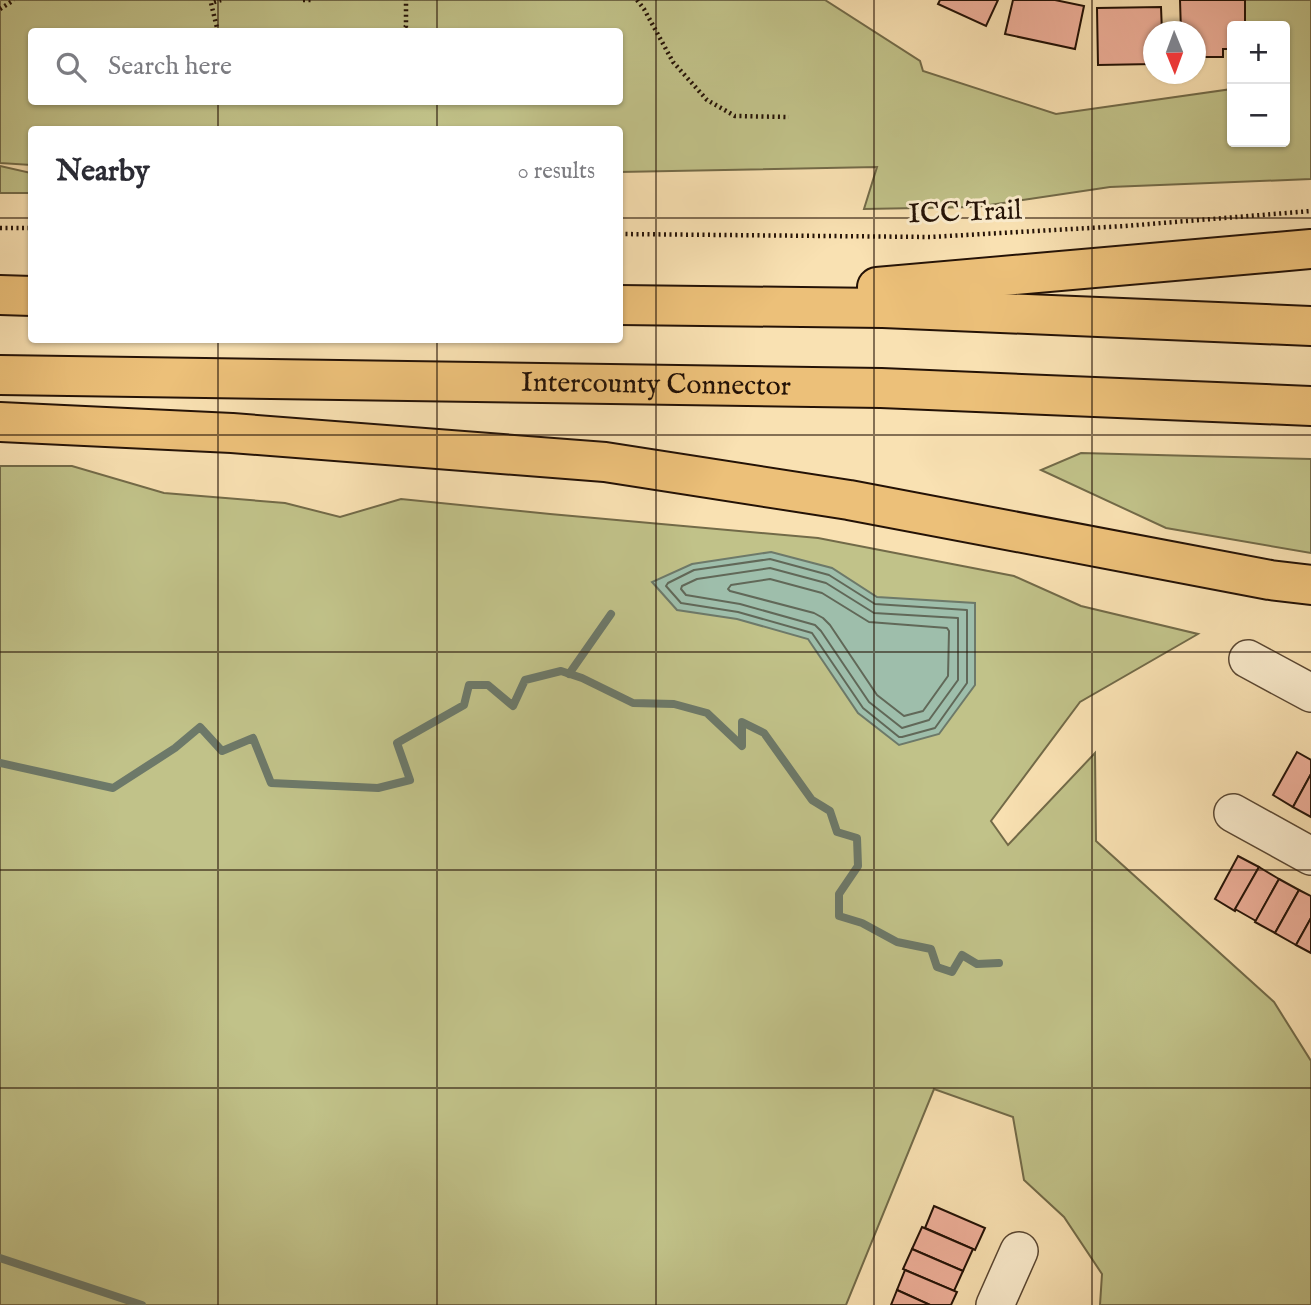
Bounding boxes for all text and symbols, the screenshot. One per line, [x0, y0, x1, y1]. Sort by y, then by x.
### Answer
north arrow [1143, 21, 1206, 84]
map controls [1227, 21, 1290, 147]
button: + [1227, 21, 1290, 84]
search box [28, 28, 623, 105]
icon: search [52, 48, 90, 86]
text: Search here [108, 50, 232, 83]
button: − [1227, 84, 1290, 147]
text: Nearby [56, 153, 149, 191]
text: 0 results [517, 157, 595, 186]
street label: ICC Trail [908, 194, 1023, 232]
street label: Intercounty Connector [521, 365, 791, 404]

